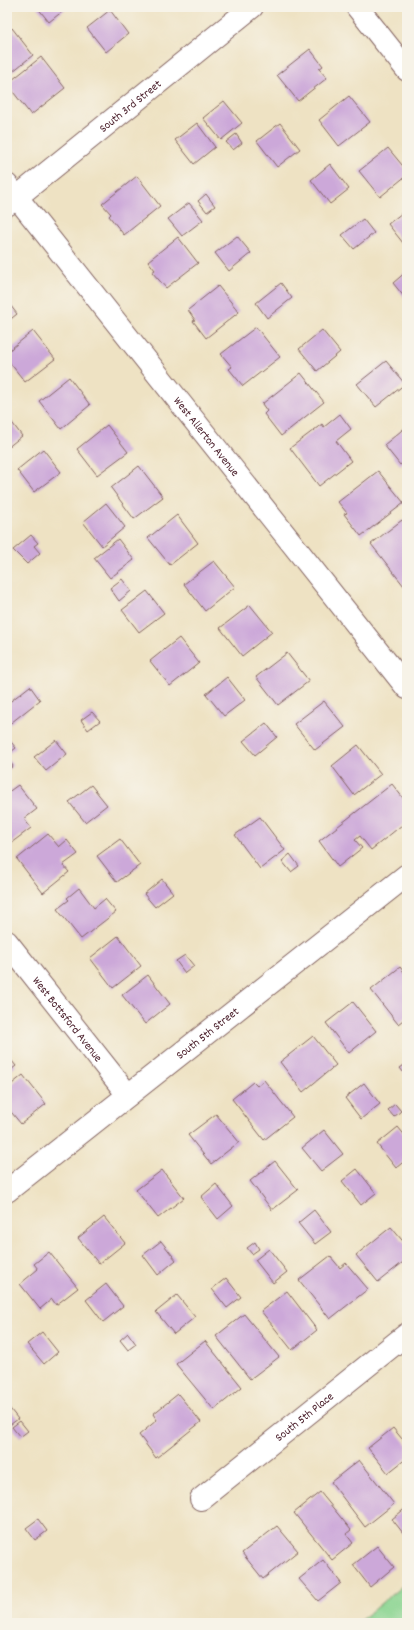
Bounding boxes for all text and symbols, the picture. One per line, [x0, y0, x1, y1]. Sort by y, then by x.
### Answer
street label: South 3rd Street [96, 76, 166, 137]
street label: West Allerton Avenue [169, 394, 243, 481]
street label: West Bottsford Avenue [27, 973, 106, 1066]
street label: South 5th Street [173, 1004, 244, 1064]
street label: South 5th Place [272, 1389, 338, 1446]

